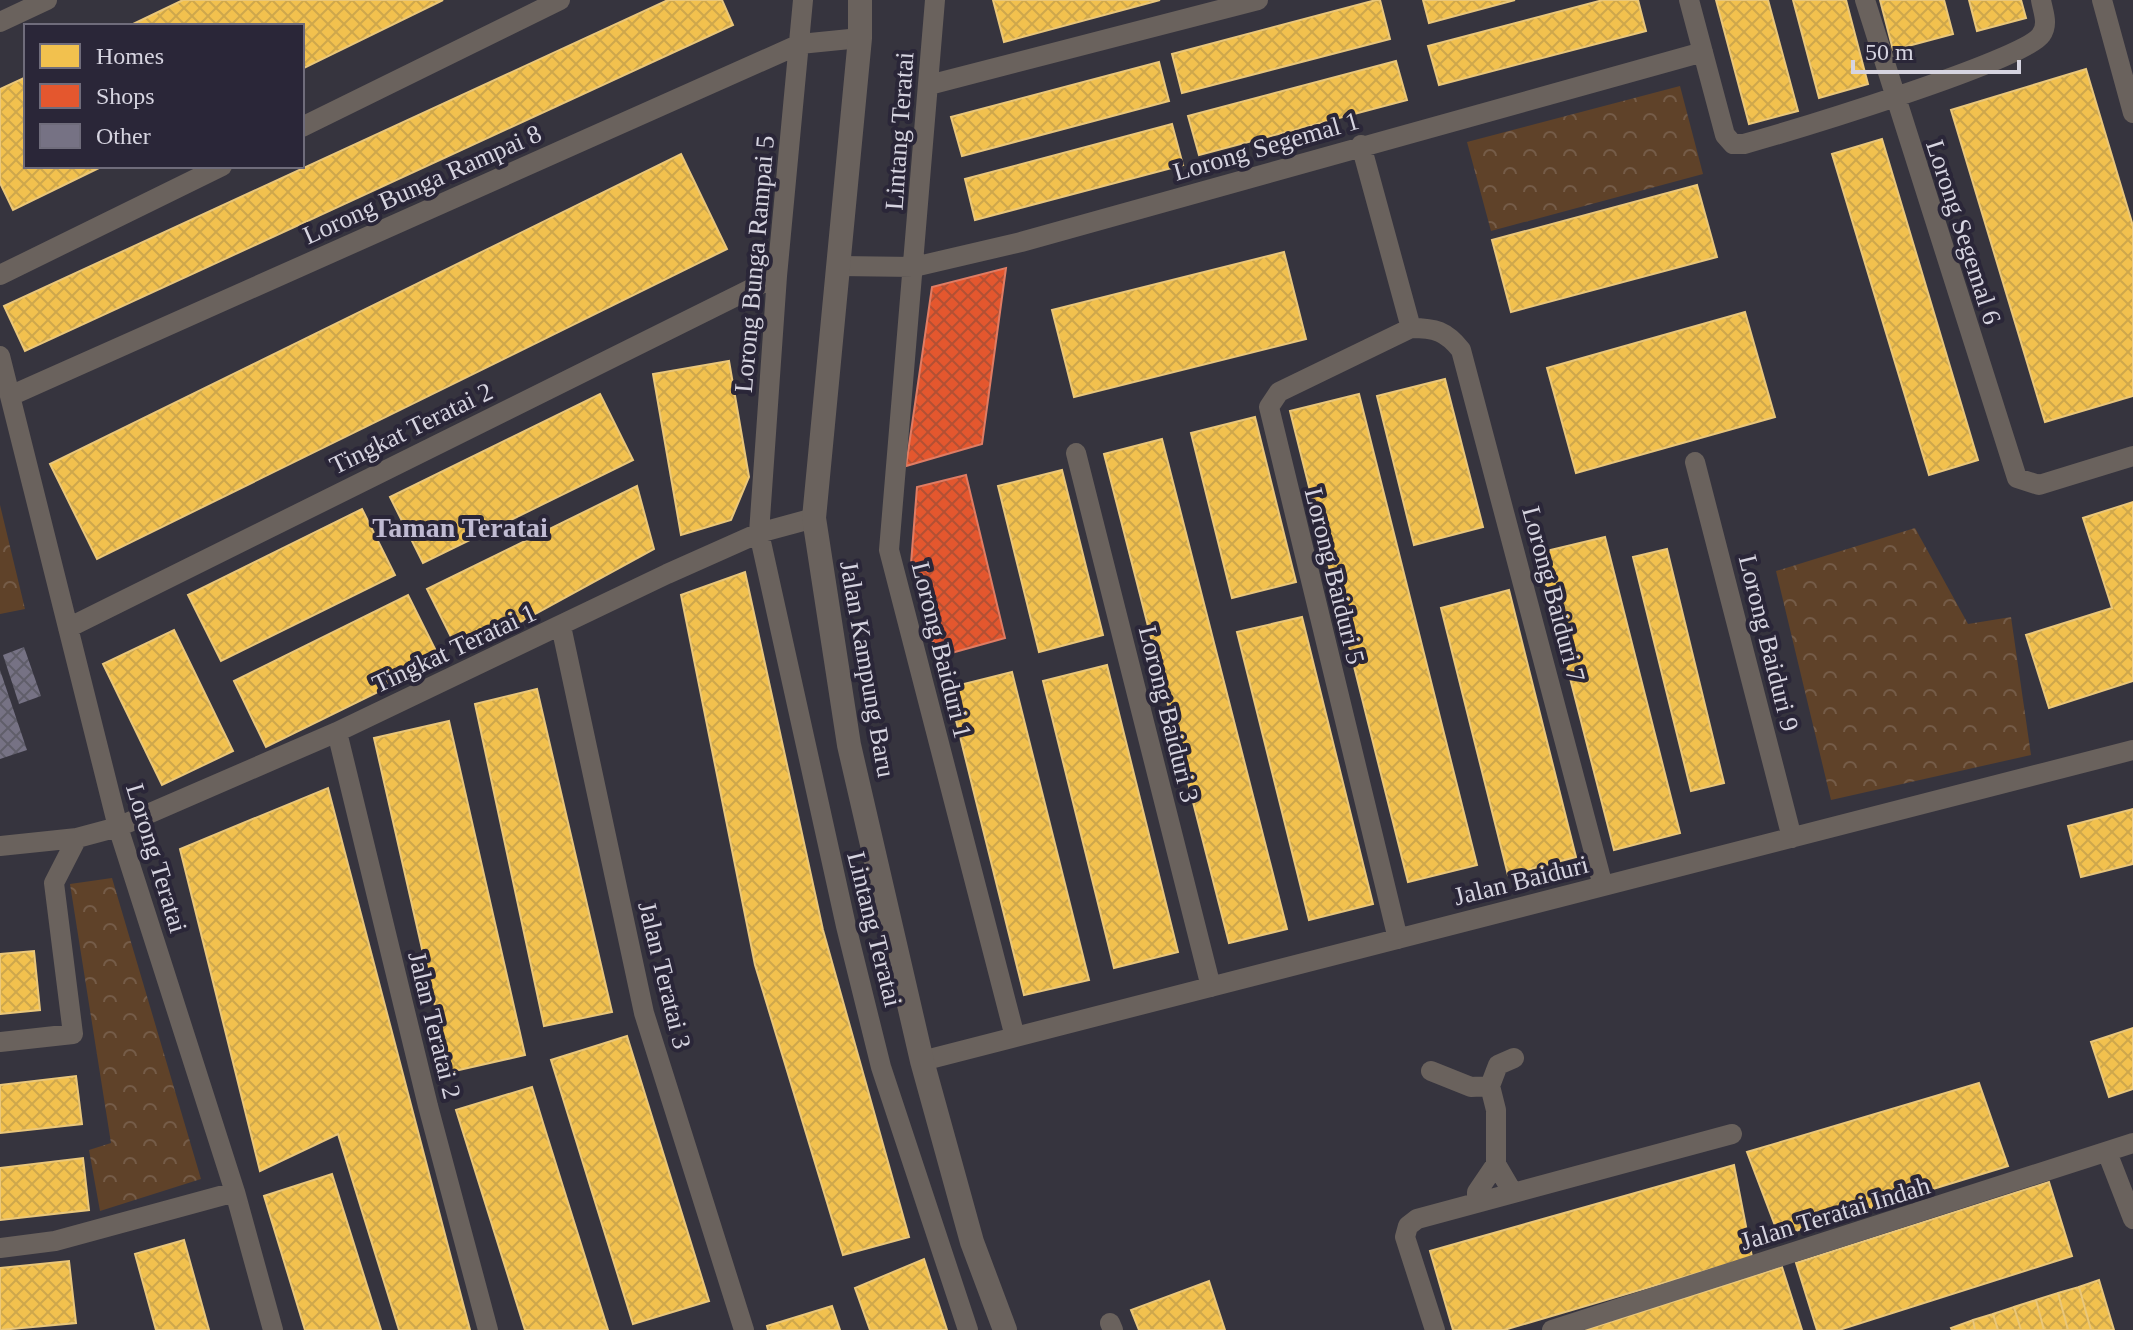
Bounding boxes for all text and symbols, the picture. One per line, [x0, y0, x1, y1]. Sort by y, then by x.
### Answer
legend [24, 24, 304, 168]
scale bar [1853, 24, 2019, 74]
text: 50 m [1865, 39, 1914, 65]
text: Homes [96, 43, 164, 69]
street label: Lintang Teratai [879, 51, 919, 211]
text: Shops [96, 83, 155, 109]
street label: Lorong Segemal 1 [1170, 106, 1362, 187]
street label: Lorong Bunga Rampai 8 [299, 119, 546, 250]
text: Other [96, 123, 151, 149]
street label: Lorong Bunga Rampai 5 [729, 134, 780, 394]
street label: Lorong Segemal 6 [1920, 136, 2007, 328]
street label: Tingkat Teratai 2 [325, 377, 497, 480]
street label: Lorong Baiduri 5 [1299, 485, 1370, 667]
street label: Lorong Baiduri 7 [1516, 503, 1591, 685]
district label: Taman Teratai [372, 512, 548, 543]
street label: Lorong Baiduri 9 [1733, 552, 1804, 734]
street label: Jalan Kampung Baru [834, 558, 901, 780]
street label: Lorong Baiduri 1 [906, 559, 977, 741]
street label: Tingkat Teratai 1 [368, 598, 541, 699]
street label: Lorong Baiduri 3 [1133, 623, 1204, 805]
street label: Lorong Teratai [120, 780, 193, 936]
street label: Lintang Teratai [841, 849, 908, 1010]
street label: Jalan Baiduri [1451, 850, 1592, 911]
street label: Jalan Teratai 3 [632, 898, 697, 1052]
street label: Jalan Teratai 2 [402, 948, 467, 1102]
street label: Jalan Teratai Indah [1737, 1171, 1934, 1256]

